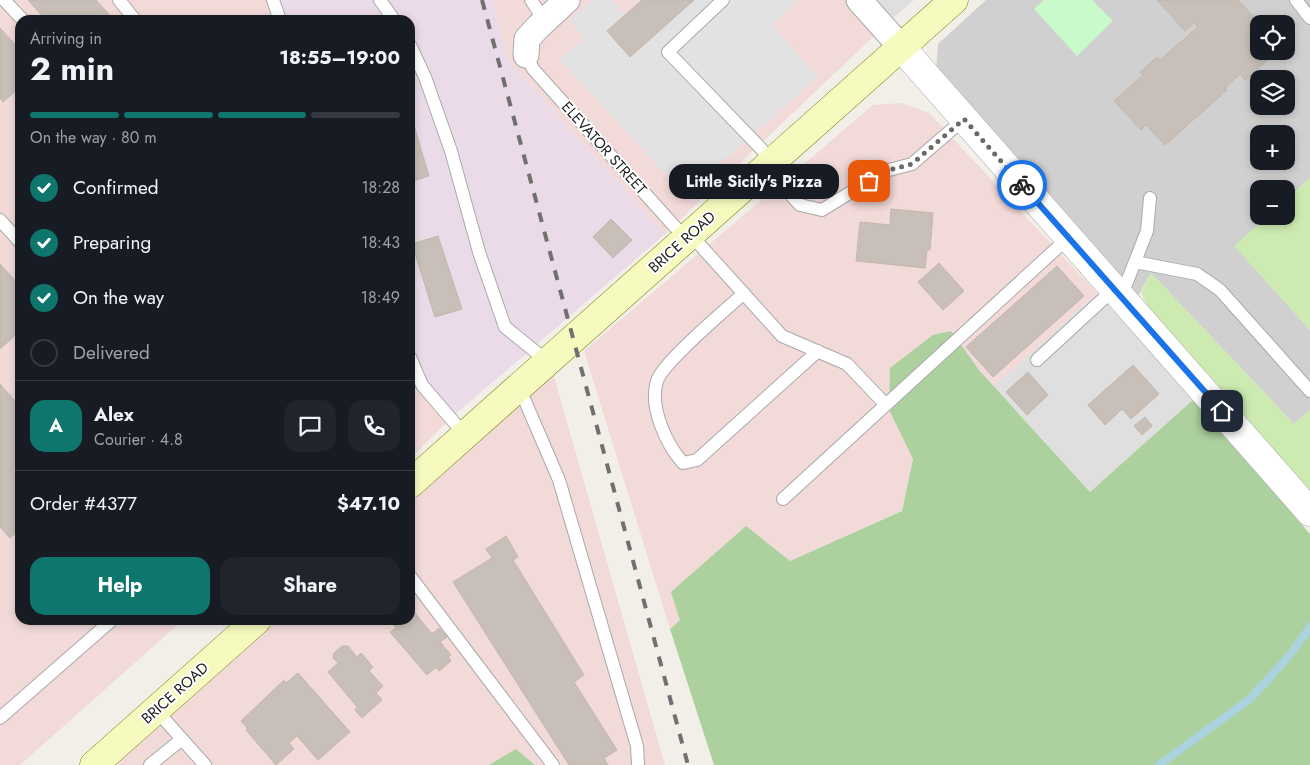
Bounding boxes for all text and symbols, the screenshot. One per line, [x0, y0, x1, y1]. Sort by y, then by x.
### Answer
map controls [1250, 15, 1295, 225]
button: locate [1250, 15, 1295, 60]
text: Arriving in [30, 27, 102, 50]
text: 18:55–19:00 [279, 44, 400, 71]
text: 2 min [30, 46, 114, 92]
button: layers [1250, 70, 1295, 115]
street label: ELEVATOR STREET [556, 97, 652, 199]
button: + [1250, 125, 1295, 170]
text: On the way · 80 m [30, 126, 157, 149]
pin [848, 160, 890, 202]
courier [997, 160, 1047, 210]
callout: Little Sicily's Pizza [669, 164, 839, 198]
icon: bag [855, 167, 883, 195]
text: Little Sicily's Pizza [686, 170, 822, 193]
icon: bike [1008, 171, 1036, 199]
icon: check [30, 174, 58, 202]
text: Confirmed [73, 174, 159, 201]
text: 18:28 [361, 176, 400, 199]
button: − [1250, 180, 1295, 225]
street label: BRICE ROAD [644, 206, 720, 278]
icon: check [30, 229, 58, 257]
text: Preparing [73, 229, 151, 256]
text: 18:43 [361, 231, 400, 254]
icon: check [30, 284, 58, 312]
text: On the way [73, 284, 164, 311]
text: 18:49 [361, 286, 400, 309]
text: Delivered [73, 339, 150, 366]
pin [1201, 390, 1243, 432]
icon: home [1208, 397, 1236, 425]
button: chat [284, 400, 336, 452]
button: phone [348, 400, 400, 452]
text: Alex [94, 401, 134, 428]
text: A [49, 412, 63, 439]
text: Courier · 4.8 [94, 428, 183, 451]
text: Order #4377 [30, 490, 137, 517]
text: $47.10 [337, 490, 400, 517]
button: Help [30, 557, 210, 615]
button: Share [220, 557, 400, 615]
street label: BRICE ROAD [137, 657, 213, 729]

